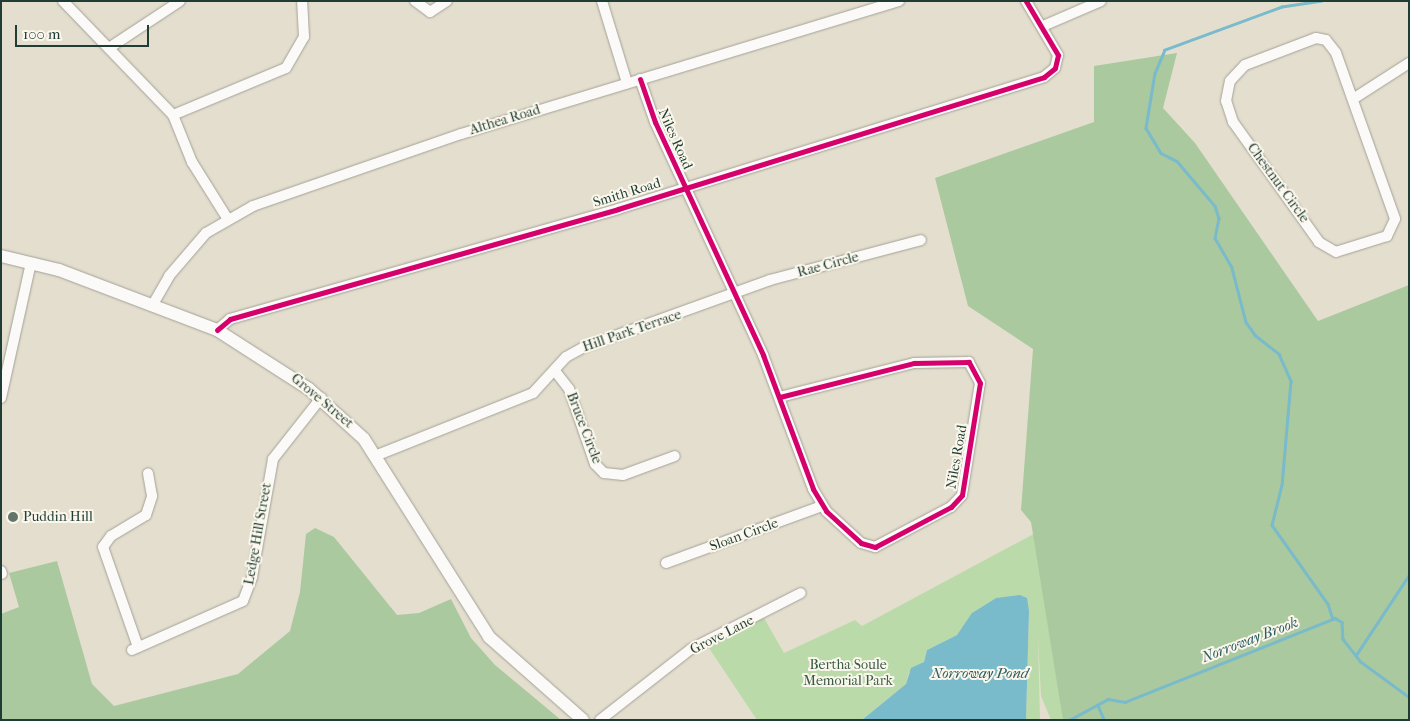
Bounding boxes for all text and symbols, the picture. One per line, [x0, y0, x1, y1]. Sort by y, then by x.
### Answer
scale bar [18, 15, 151, 47]
text: 100 m [23, 25, 61, 43]
street label: Althea Road [468, 101, 542, 139]
street label: Niles Road [654, 106, 696, 172]
street label: Chestnut Circle [1243, 140, 1313, 226]
street label: Smith Road [591, 175, 663, 211]
street label: Rae Circle [795, 249, 861, 281]
street label: Hill Park Terrace [580, 306, 684, 356]
street label: Grove Street [287, 370, 357, 432]
street label: Bruce Circle [563, 390, 605, 466]
street label: Niles Road [943, 424, 971, 490]
street label: Ledge Hill Street [241, 482, 275, 586]
place label: Puddin Hill [23, 509, 93, 525]
marker: Puddin Hill [7, 511, 19, 523]
street label: Sloan Circle [707, 515, 781, 555]
street label: Grove Lane [687, 612, 757, 658]
water label: Norroway Brook [1199, 613, 1301, 667]
park label: Bertha Soule Memorial Park [803, 657, 893, 690]
water label: Norroway Pond [932, 665, 1028, 683]

